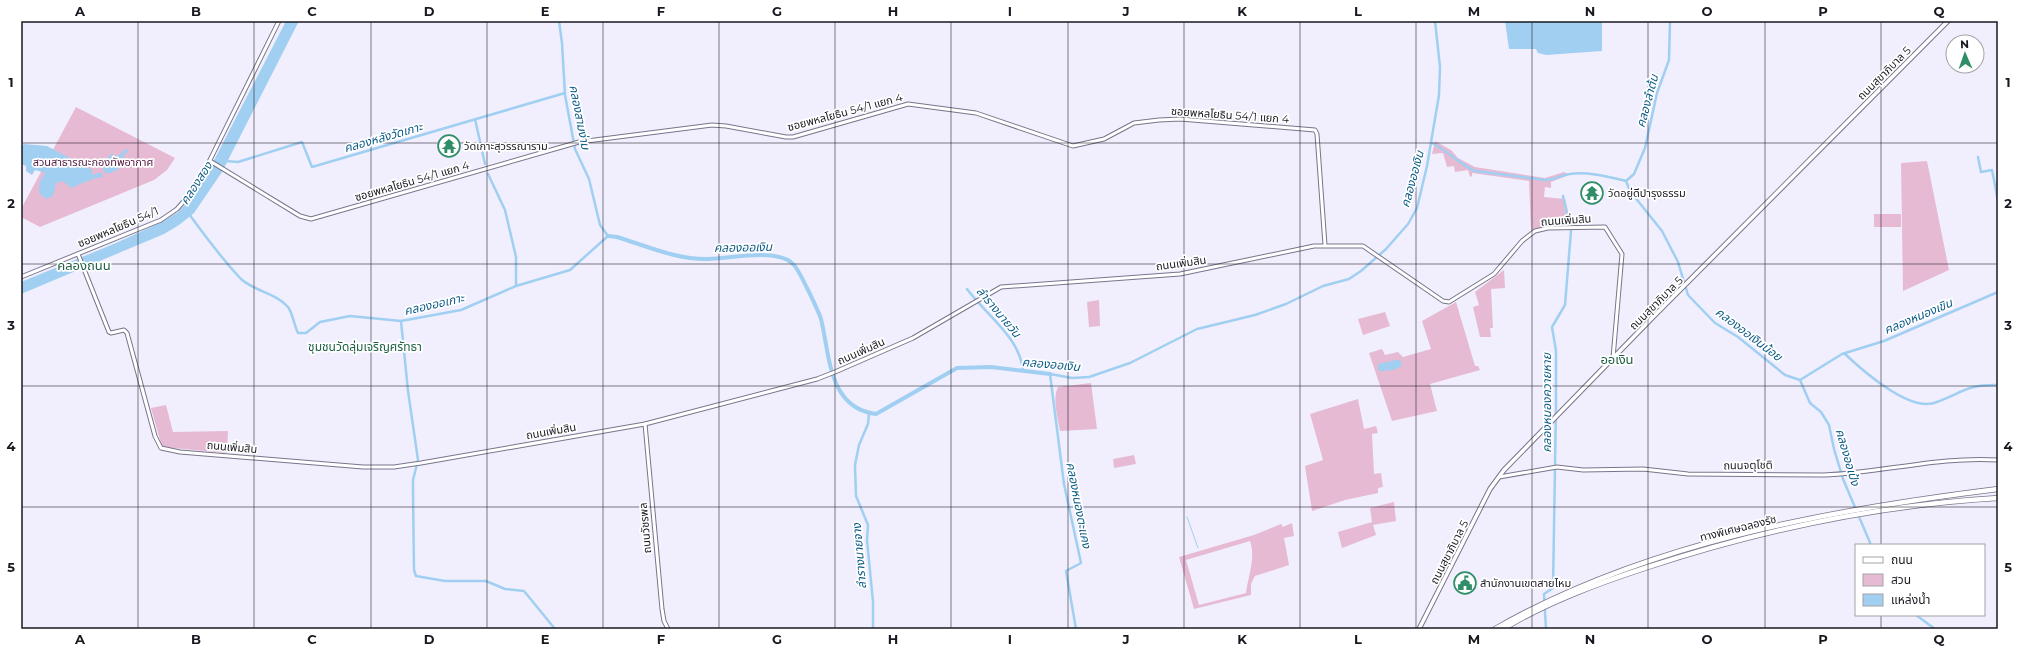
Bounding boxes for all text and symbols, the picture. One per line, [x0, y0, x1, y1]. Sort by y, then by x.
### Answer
text: A [74, 3, 86, 19]
text: B [191, 3, 201, 19]
text: C [307, 3, 317, 19]
text: D [424, 3, 435, 19]
text: E [541, 3, 550, 19]
text: F [657, 3, 665, 19]
text: G [772, 3, 782, 19]
text: H [888, 3, 898, 19]
text: I [1008, 3, 1012, 19]
text: J [1121, 3, 1130, 19]
text: K [1237, 3, 1247, 19]
text: L [1354, 3, 1362, 19]
text: M [1468, 3, 1480, 19]
text: N [1585, 3, 1595, 19]
text: O [1702, 3, 1713, 19]
text: P [1818, 3, 1828, 19]
text: Q [1934, 3, 1945, 19]
north arrow [1945, 34, 1985, 74]
text: N [1960, 37, 1969, 51]
street label: ถนนสุขาภิบาล 5 [1854, 43, 1914, 103]
water label: คลองลำต้น [1633, 72, 1661, 129]
text: 1 [8, 74, 14, 90]
text: 1 [2005, 74, 2011, 90]
water label: คลองสามง่าม [566, 83, 594, 152]
street label: ซอยพหลโยธิน 54/1 แยก 4 [786, 90, 905, 134]
street label: ซอยพหลโยธิน 54/1 แยก 4 [1170, 104, 1290, 126]
water label: คลองหลังวัดเกาะ [342, 118, 425, 155]
temple icon: วัดเกาะสุวรรณาราม [436, 133, 462, 159]
place label: วัดเกาะสุวรรณาราม [464, 139, 548, 153]
water label: คลองออเงิน [1397, 148, 1427, 209]
park label: สวนสาธารณะกองทัพอากาศ [33, 155, 153, 169]
water label: คลองสอง [177, 158, 216, 207]
street label: ซอยพหลโยธิน 54/1 แยก 4 [353, 158, 472, 204]
temple icon: วัดอยู่ดีบำรุงธรรม [1579, 180, 1605, 206]
place label: วัดอยู่ดีบำรุงธรรม [1608, 186, 1686, 200]
text: 2 [7, 195, 15, 211]
text: 2 [2004, 195, 2012, 211]
street label: ซอยพหลโยธิน 54/1 [76, 204, 160, 250]
street label: ถนนเพิ่มสิน [1540, 211, 1592, 229]
water label: คลองออเงิน [714, 239, 773, 255]
street label: ถนนเพิ่มสิน [1155, 252, 1207, 273]
district label: คลองถนน [57, 257, 111, 273]
street label: ถนนสุขาภิบาล 5 [1626, 273, 1686, 333]
water label: ลำรางนายวัน [973, 284, 1025, 341]
water label: คลองออเกาะ [403, 290, 466, 318]
water label: คลองหนองเขิน [1882, 295, 1955, 337]
water label: คลองออเงินน้อย [1713, 304, 1786, 364]
text: 3 [6, 317, 15, 333]
text: 3 [2003, 317, 2012, 333]
street label: ถนนเพิ่มสิน [835, 334, 887, 368]
district label: ชุมชนวัดลุ่มเจริญศรัทธา [308, 339, 422, 354]
district label: ออเงิน [1600, 351, 1634, 367]
water label: คลองหนองควายหาย [1539, 352, 1554, 453]
water label: คลองออเงิน [1021, 354, 1081, 374]
street label: ถนนเพิ่มสิน [525, 419, 577, 442]
water label: คลองออเป้ง [1833, 427, 1863, 488]
street label: ถนนเพิ่มสิน [206, 437, 258, 456]
text: 4 [7, 438, 16, 454]
text: 4 [2004, 438, 2013, 454]
street label: ถนนจตุโชติ [1723, 458, 1773, 472]
water label: คลองหนองตะแคง [1063, 461, 1095, 550]
street label: ถนนวัชรพล [636, 502, 654, 554]
street label: ทางพิเศษฉลองรัช [1698, 512, 1778, 544]
street label: ถนนสุขาภิบาล 5 [1427, 518, 1471, 586]
water label: ลำรางนายจาง [849, 522, 869, 590]
legend [1855, 544, 1985, 616]
text: ถนน [1891, 552, 1913, 567]
text: 5 [7, 559, 15, 575]
text: 5 [2004, 559, 2012, 575]
public building icon: สำนักงานเขตสายไหม [1452, 570, 1478, 596]
text: สวน [1891, 572, 1911, 587]
place label: สำนักงานเขตสายไหม [1480, 576, 1571, 590]
text: แหล่งน้ำ [1891, 591, 1930, 607]
text: A [74, 631, 86, 647]
text: B [191, 631, 201, 647]
text: C [307, 631, 317, 647]
text: D [424, 631, 435, 647]
text: E [541, 631, 550, 647]
text: F [657, 631, 665, 647]
text: G [772, 631, 782, 647]
text: H [888, 631, 898, 647]
text: I [1008, 631, 1012, 647]
text: J [1121, 631, 1130, 647]
text: K [1237, 631, 1247, 647]
text: L [1354, 631, 1362, 647]
text: M [1468, 631, 1480, 647]
text: N [1585, 631, 1595, 647]
text: O [1702, 631, 1713, 647]
text: P [1818, 631, 1828, 647]
text: Q [1934, 631, 1945, 647]

